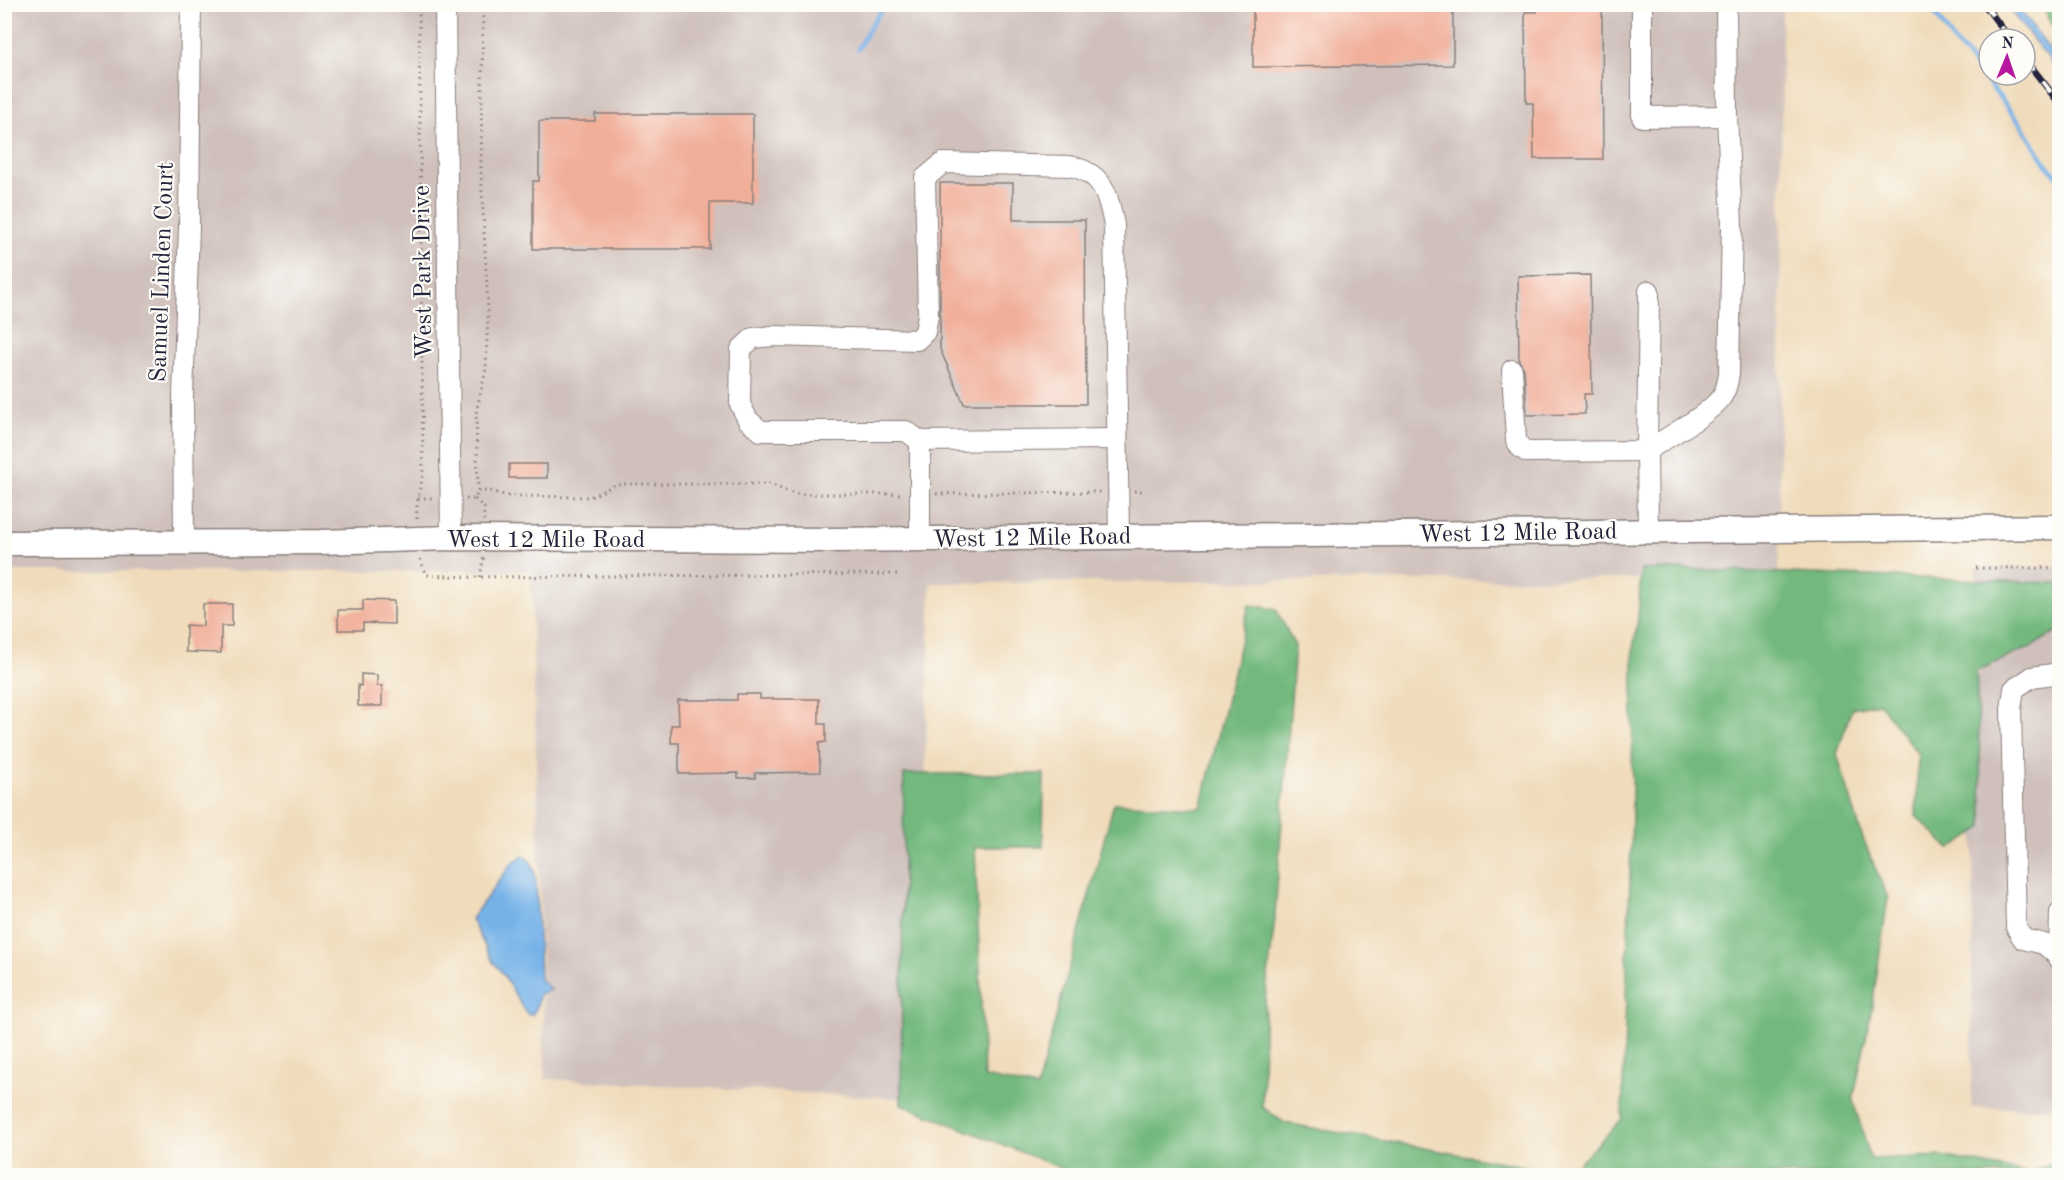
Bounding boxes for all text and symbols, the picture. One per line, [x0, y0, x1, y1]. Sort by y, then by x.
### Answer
north arrow [1977, 27, 2037, 87]
text: N [2001, 36, 2015, 52]
street label: Samuel Linden Court [147, 161, 179, 383]
street label: West Park Drive [410, 185, 438, 359]
street label: West 12 Mile Road [1418, 520, 1618, 548]
street label: West 12 Mile Road [932, 525, 1132, 553]
street label: West 12 Mile Road [447, 529, 645, 553]

